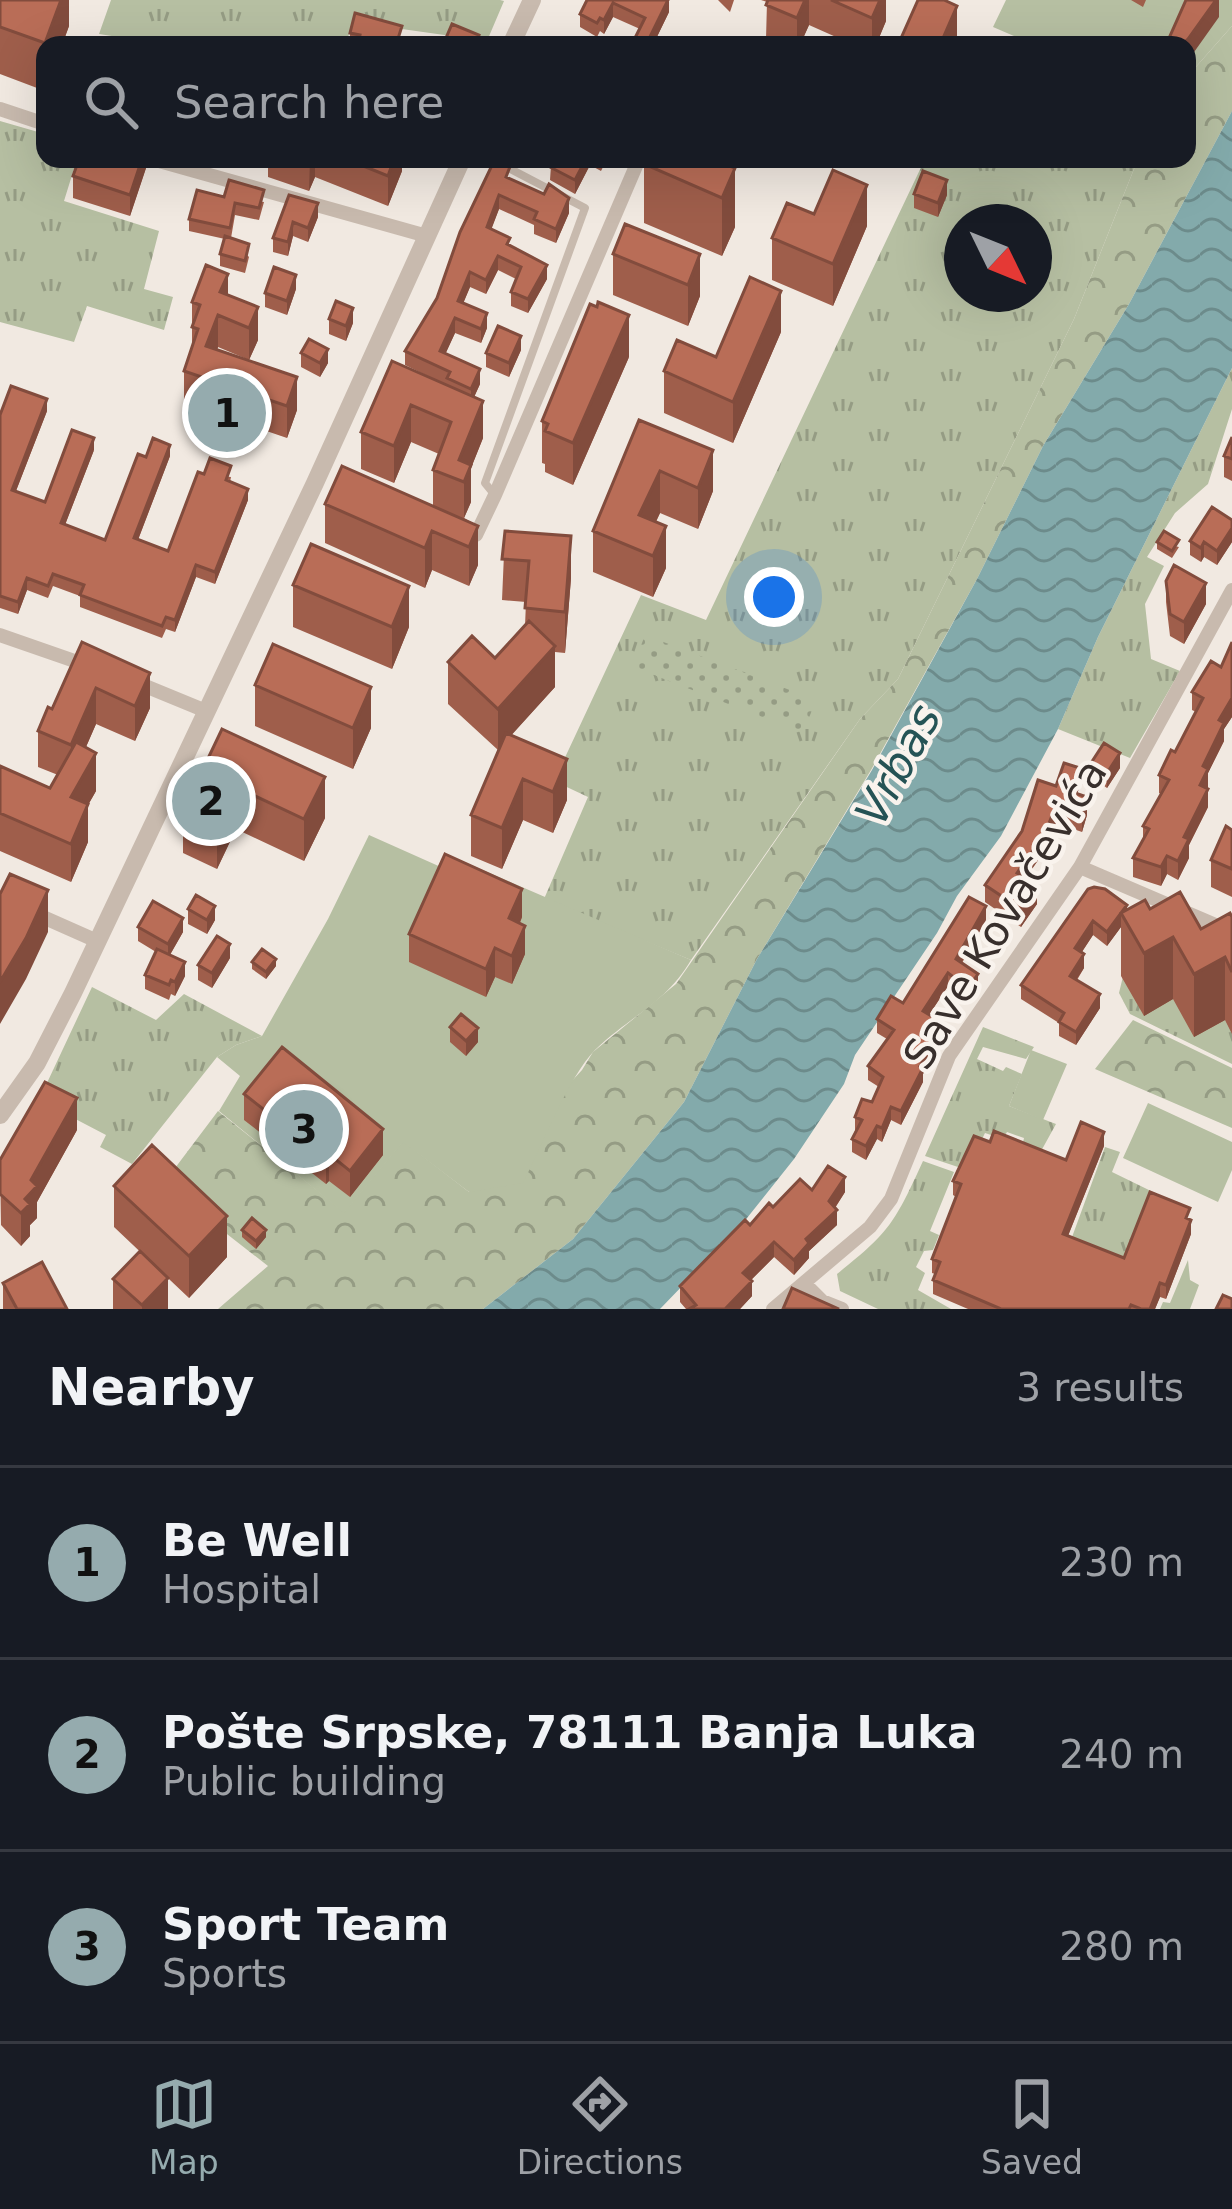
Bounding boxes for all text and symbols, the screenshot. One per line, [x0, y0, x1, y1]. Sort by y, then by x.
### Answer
search box [36, 36, 1196, 168]
icon: search [78, 69, 144, 135]
text: Search here [174, 76, 444, 129]
north arrow [944, 204, 1052, 312]
pin: 1 [188, 368, 266, 458]
your location [744, 567, 804, 627]
water label: Vrbas [844, 696, 952, 834]
street label: Save Kovačevića [893, 750, 1117, 1078]
pin: 2 [172, 756, 250, 846]
pin: 3 [265, 1084, 343, 1174]
text: Nearby [48, 1358, 255, 1417]
text: 3 results [1016, 1365, 1184, 1410]
text: Be Well [162, 1514, 352, 1567]
text: 1 [73, 1540, 101, 1585]
text: 230 m [1059, 1540, 1184, 1585]
text: Hospital [162, 1567, 321, 1612]
text: Pošte Srpske, 78111 Banja Luka [162, 1706, 977, 1759]
text: 2 [73, 1732, 101, 1777]
text: 240 m [1059, 1732, 1184, 1777]
text: Public building [162, 1759, 446, 1804]
text: Sport Team [162, 1898, 449, 1951]
text: 3 [73, 1924, 101, 1969]
text: 280 m [1059, 1924, 1184, 1969]
text: Sports [162, 1951, 287, 1996]
tab: Map [149, 2071, 219, 2182]
tab: Directions [517, 2071, 683, 2182]
tab: Saved [981, 2071, 1083, 2182]

